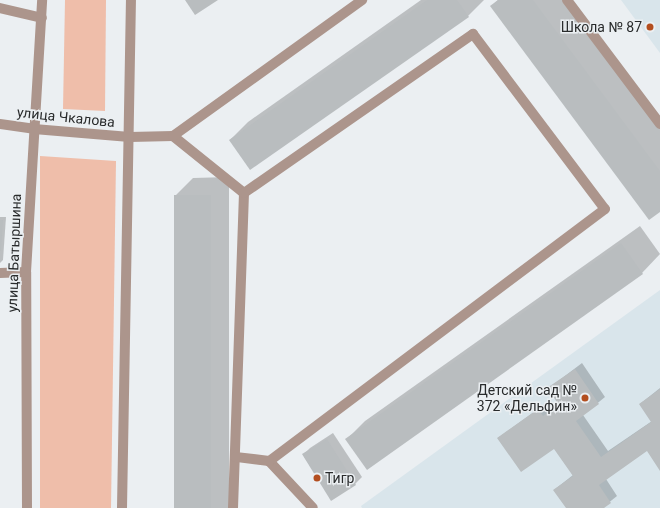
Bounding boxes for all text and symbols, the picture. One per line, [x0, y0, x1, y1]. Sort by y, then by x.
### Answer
place label: Школа № 87 [561, 19, 642, 35]
marker: Школа № 87 [645, 22, 655, 32]
street label: улица Чкалова [16, 104, 116, 130]
street label: улица Батыршина [4, 193, 24, 313]
place label: Детский сад № 372 «Дельфин» [477, 382, 577, 414]
marker: Детский сад № 372 «Дельфин» [580, 393, 590, 403]
place label: Тигр [325, 470, 354, 486]
marker: Тигр [312, 473, 322, 483]

